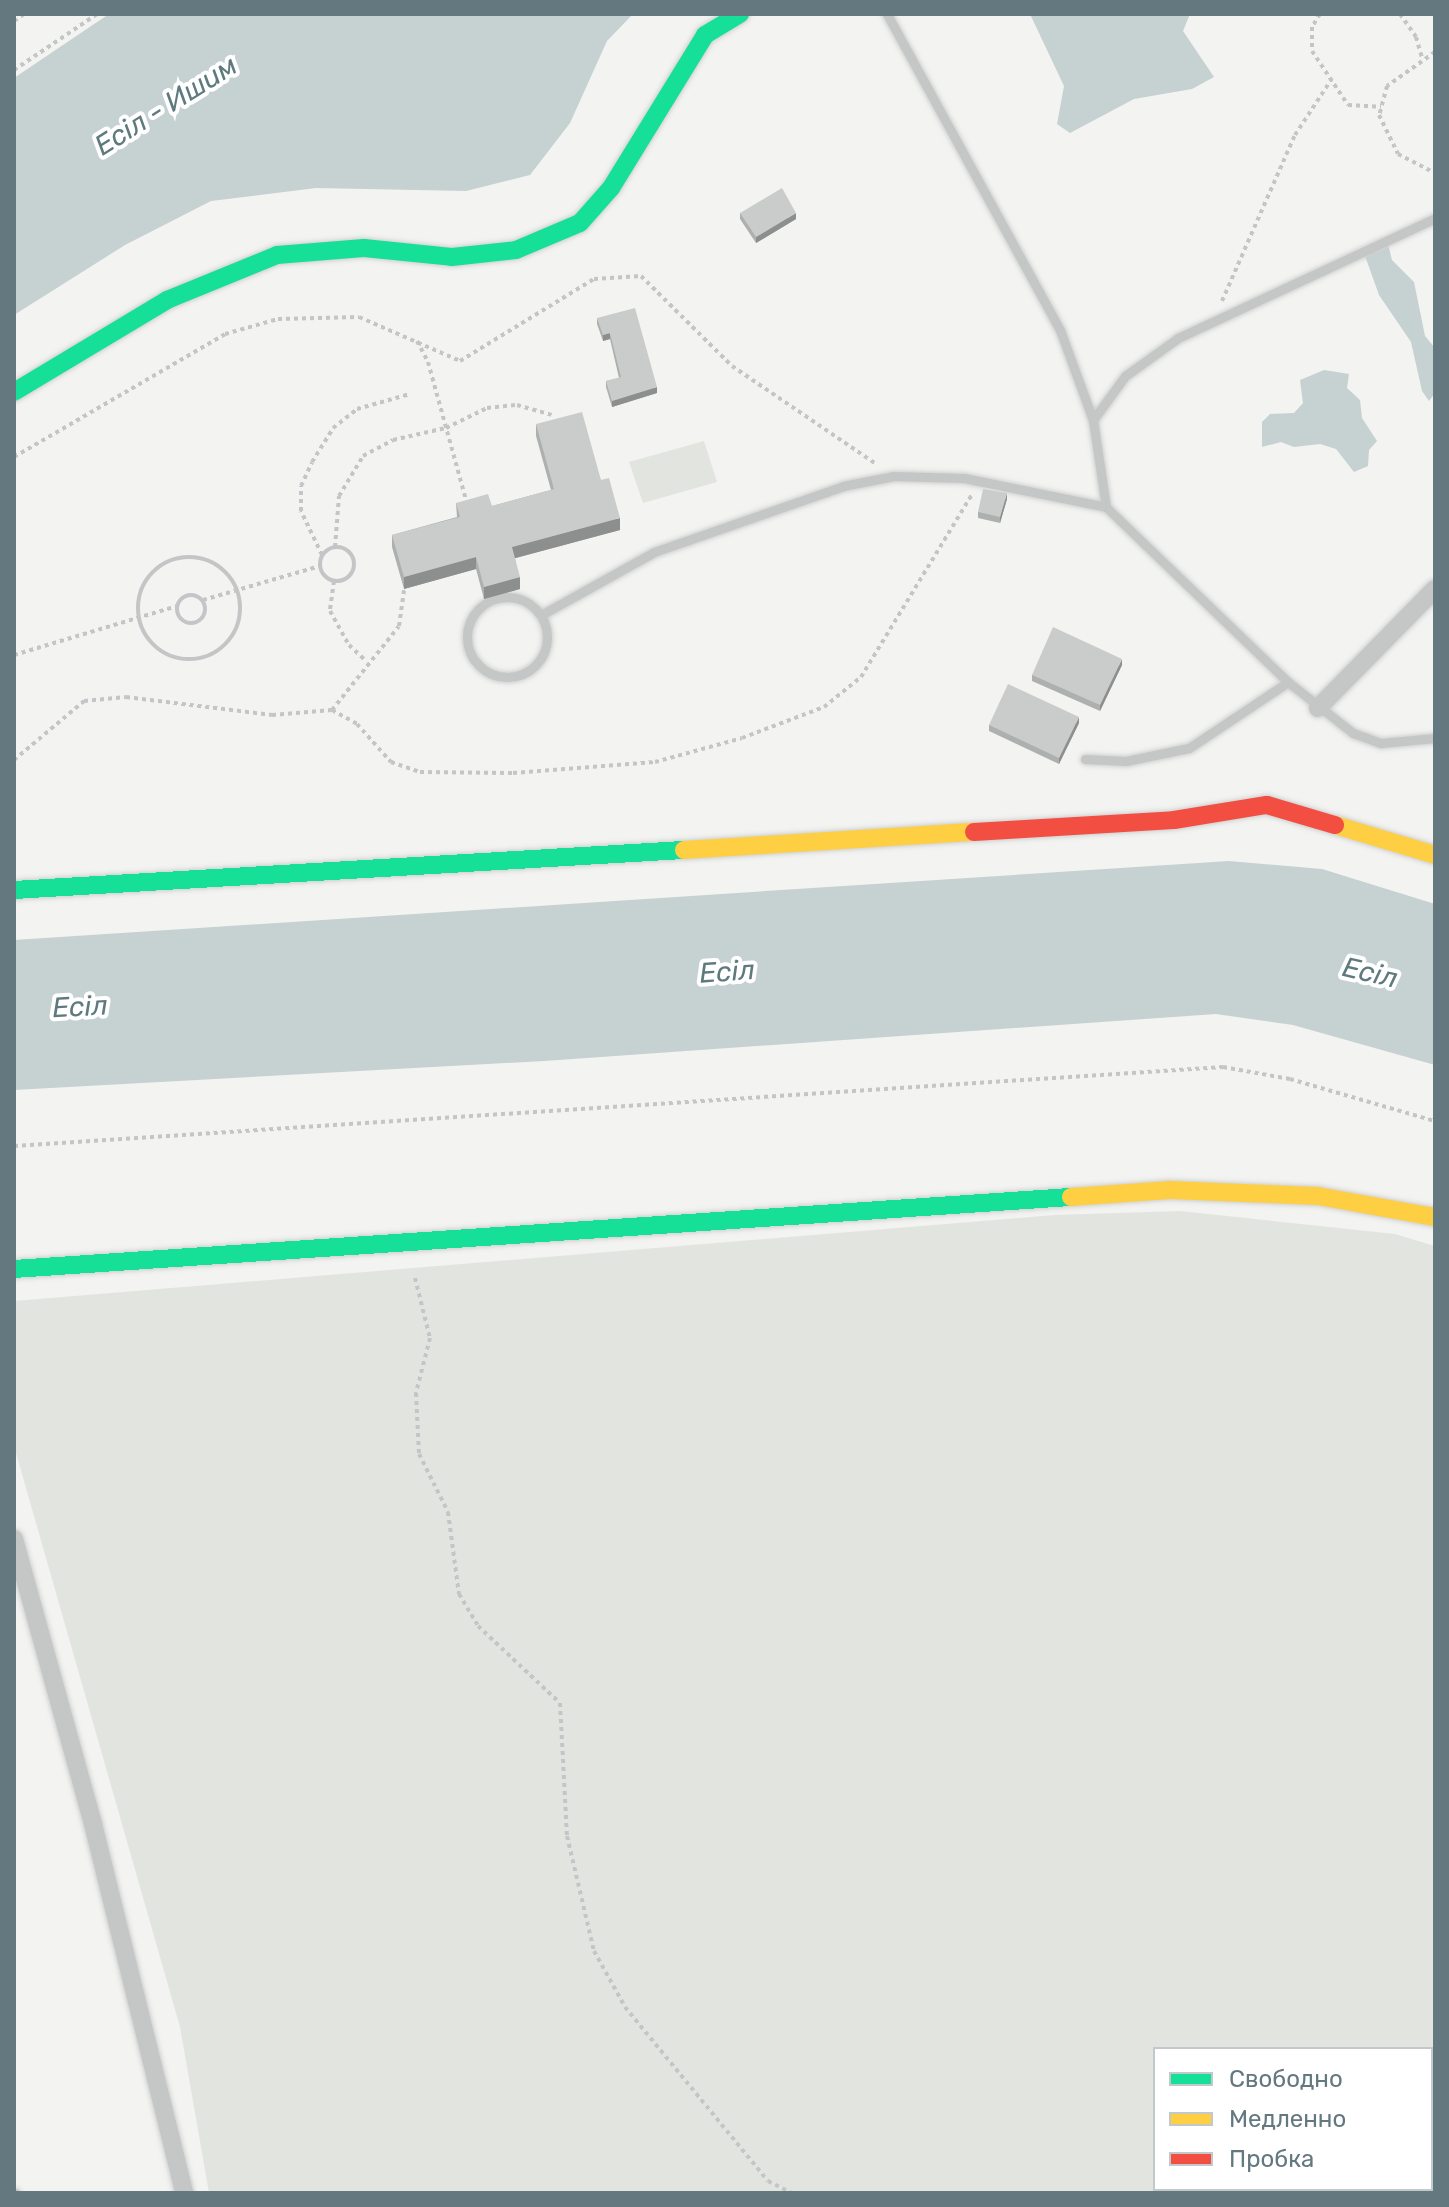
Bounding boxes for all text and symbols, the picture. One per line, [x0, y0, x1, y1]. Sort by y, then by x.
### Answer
water label: Есіл - Ишим [89, 49, 243, 163]
water label: Есіл [1339, 950, 1401, 996]
water label: Есіл [698, 953, 756, 991]
water label: Есіл [52, 989, 108, 1025]
legend [1153, 2047, 1433, 2191]
text: Свободно [1229, 2065, 1343, 2093]
text: Медленно [1229, 2105, 1346, 2133]
text: Пробка [1229, 2145, 1314, 2173]

